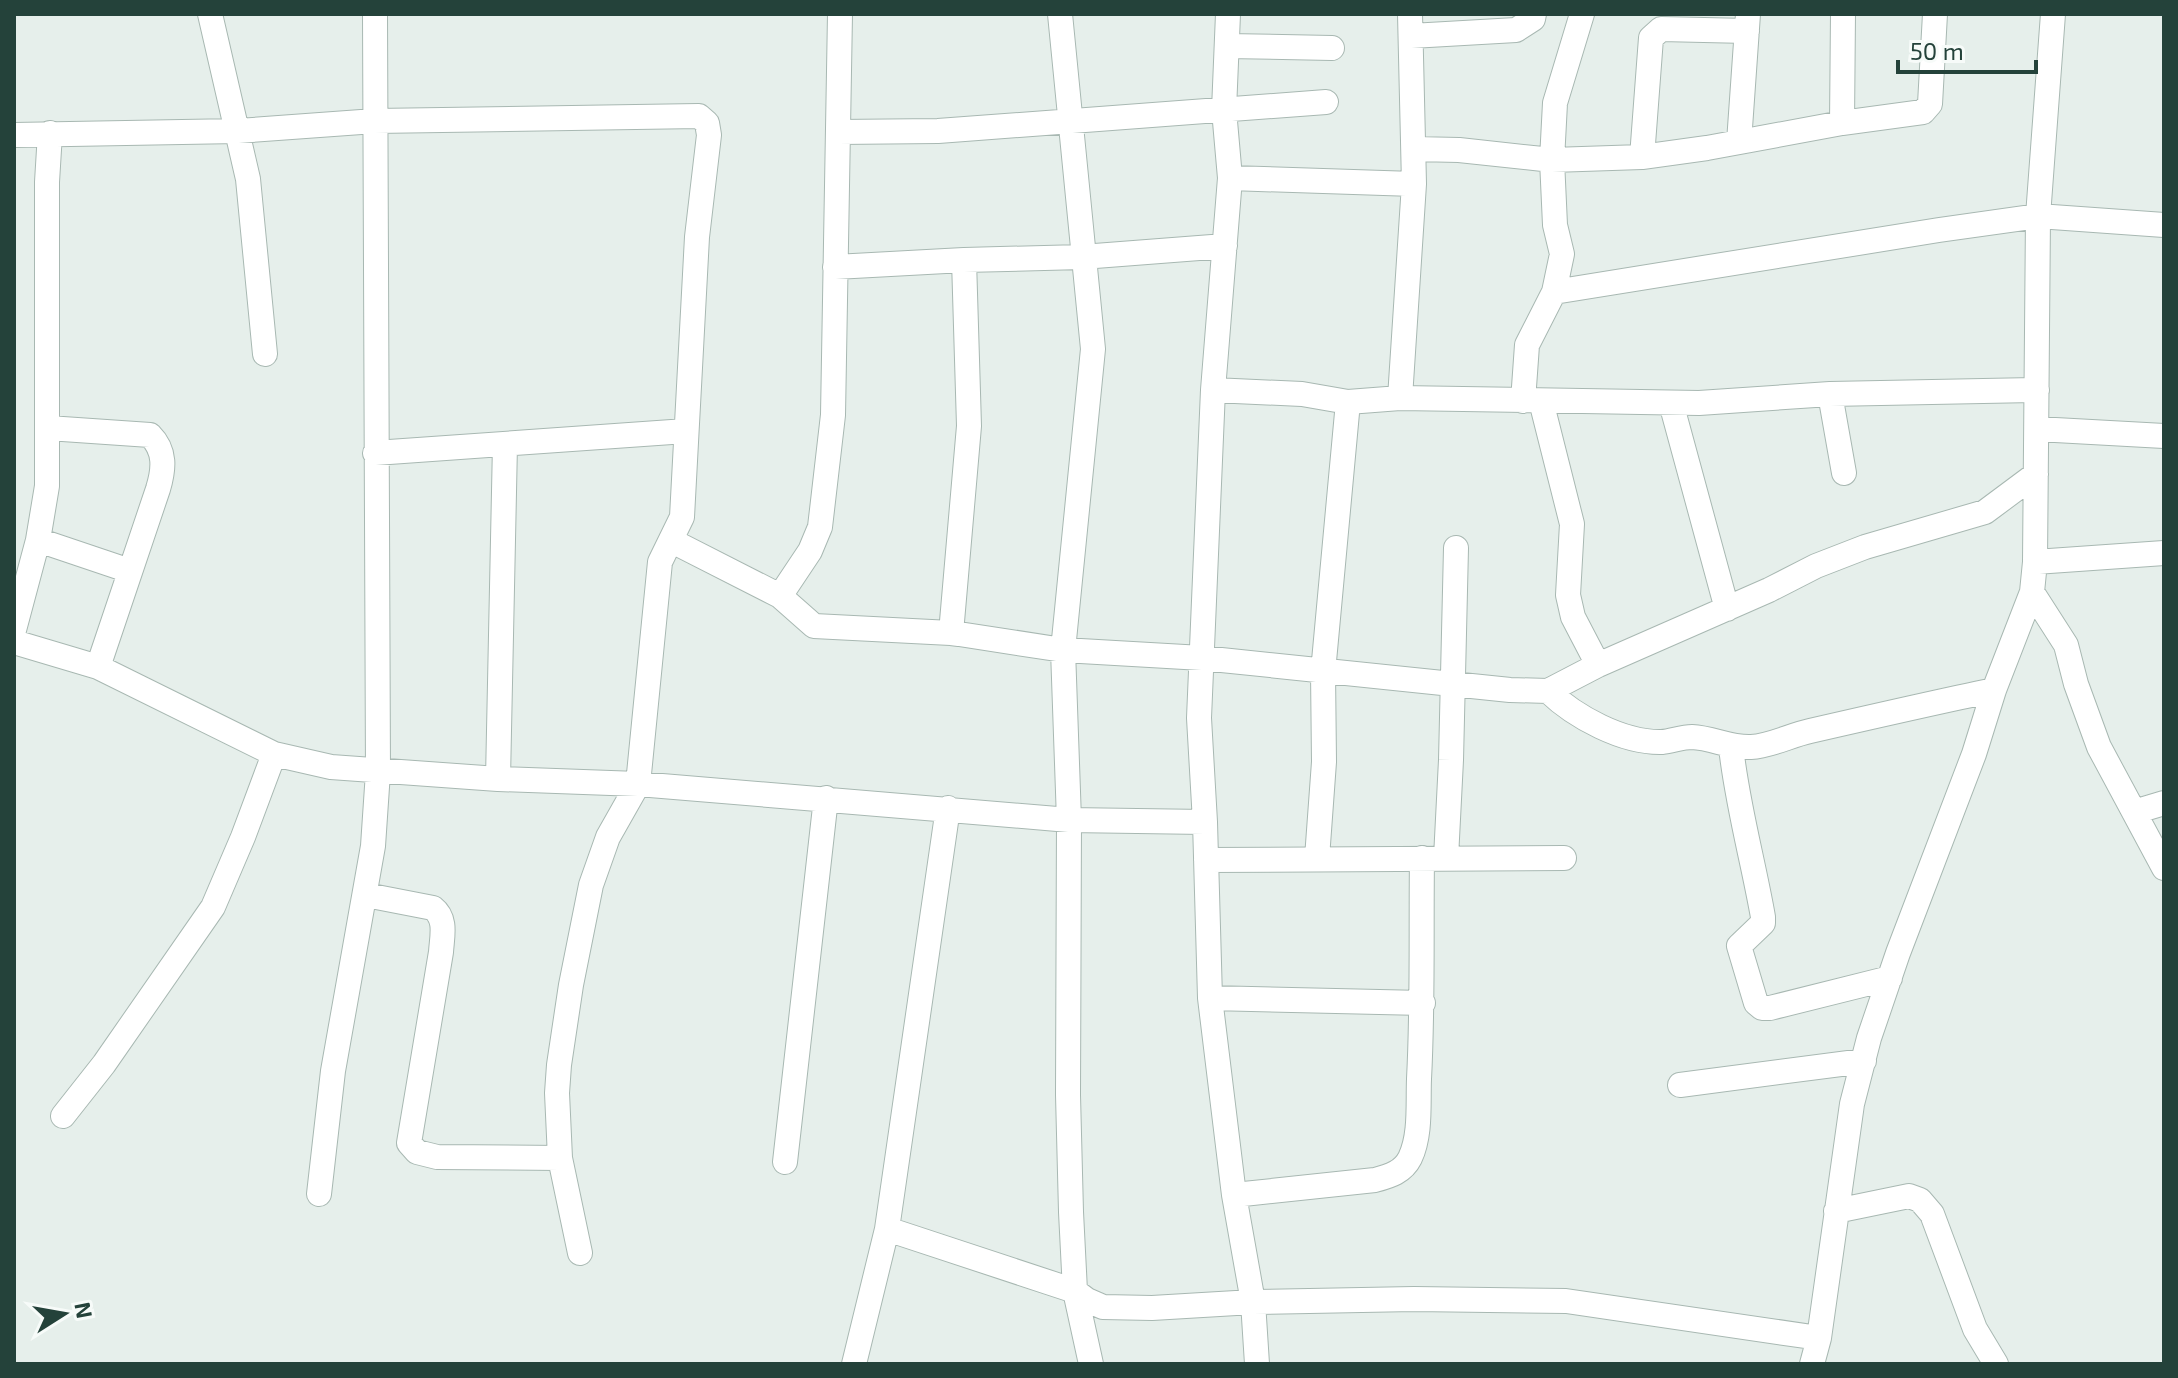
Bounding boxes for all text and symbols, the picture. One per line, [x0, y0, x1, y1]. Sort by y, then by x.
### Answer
scale bar [1898, 24, 2036, 74]
text: 50 m [1910, 36, 1964, 65]
north arrow [24, 1274, 104, 1354]
text: N [70, 1300, 99, 1320]

